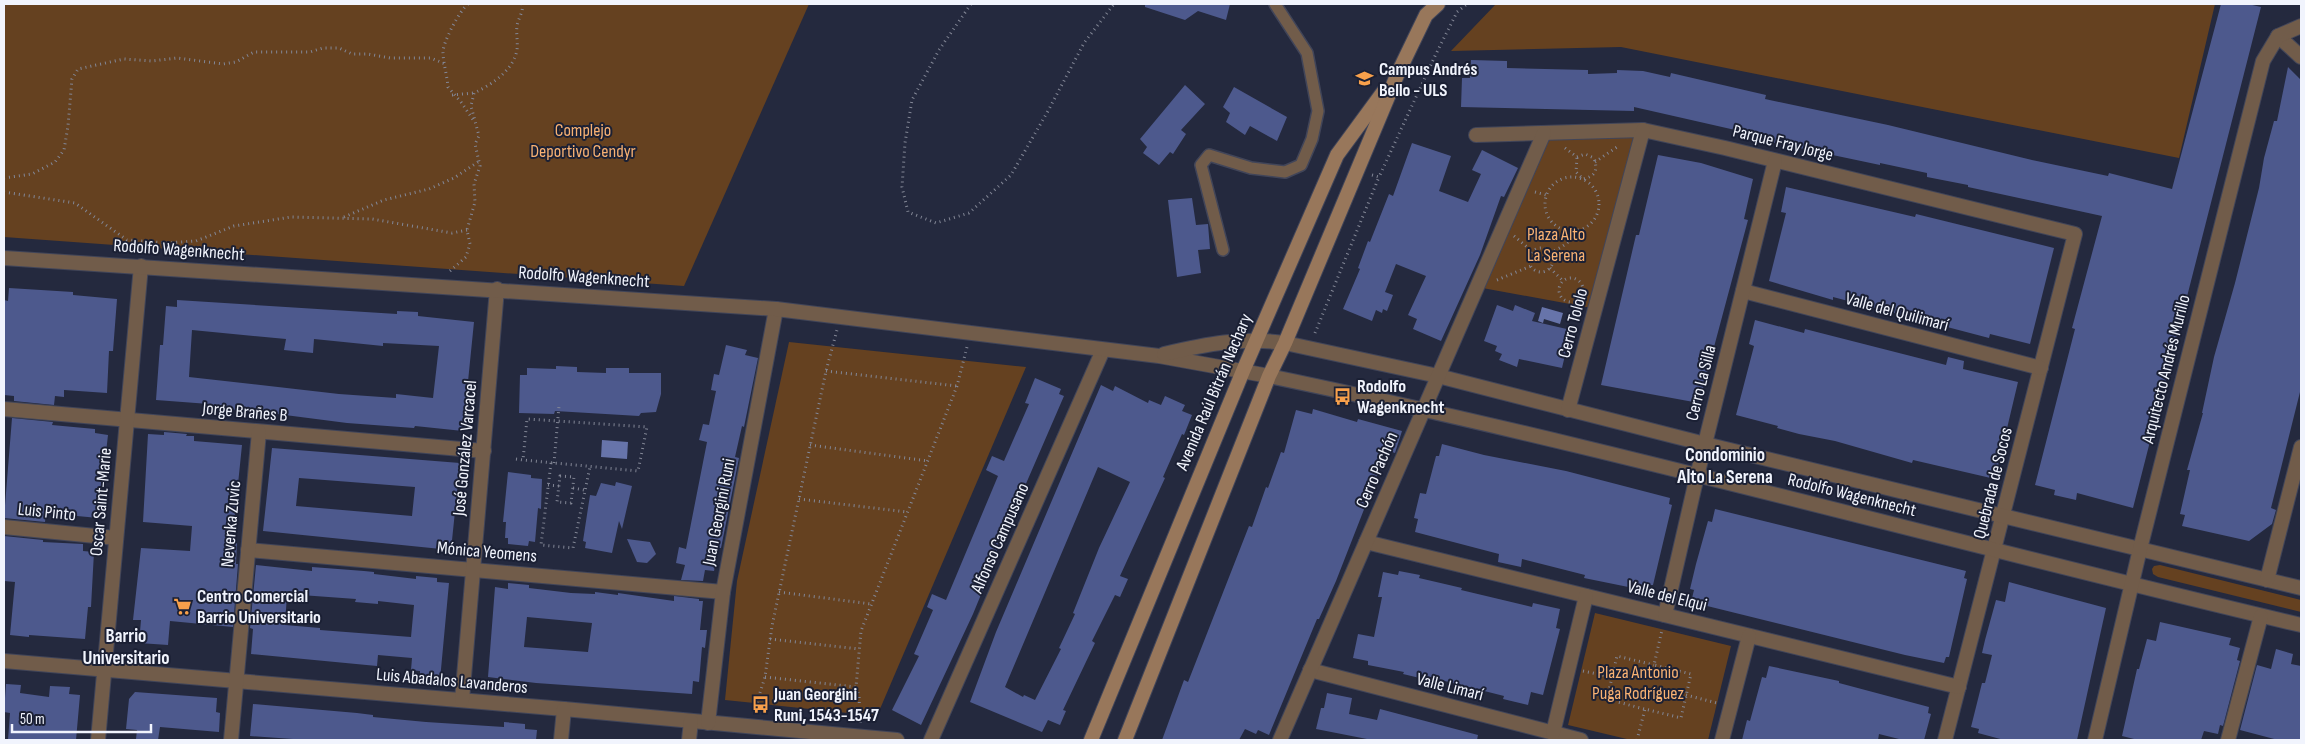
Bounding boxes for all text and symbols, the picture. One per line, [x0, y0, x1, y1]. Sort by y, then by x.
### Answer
place label: Campus Andrés Bello - ULS [1379, 59, 1477, 101]
school or university icon: Campus Andrés Bello - ULS [1355, 69, 1375, 89]
park label: Complejo Deportivo Cendyr [530, 120, 636, 162]
street label: Parque Fray Jorge [1731, 120, 1835, 166]
park label: Plaza Alto La Serena [1527, 224, 1585, 266]
street label: Rodolfo Wagenknecht [113, 235, 246, 265]
street label: Rodolfo Wagenknecht [518, 262, 651, 292]
street label: Cerro Tololo [1554, 286, 1592, 360]
street label: Valle del Quilimarí [1843, 288, 1952, 336]
street label: Arquitecto Andrés Murillo [2137, 293, 2195, 446]
street label: Avenida Raúl Bitrán Nachary [1171, 311, 1257, 474]
street label: Cerro La Silla [1681, 343, 1721, 423]
place label: Rodolfo Wagenknecht [1357, 376, 1445, 418]
street label: José González Varcacel [449, 379, 481, 518]
bus stop icon: Rodolfo Wagenknecht [1333, 386, 1353, 406]
street label: Jorge Brañes B [201, 398, 288, 426]
street label: Quebrada de Socos [1969, 425, 2017, 541]
street label: Cerro Pachón [1352, 429, 1402, 511]
district label: Condominio Alto La Serena [1676, 444, 1773, 489]
street label: Oscar Saint-Marie [86, 447, 116, 557]
street label: Juan Georgini Runi [698, 457, 740, 568]
street label: Rodolfo Wagenknecht [1786, 469, 1919, 521]
street label: Nevenka Zuvic [217, 480, 245, 568]
street label: Alfonso Campusano [966, 480, 1034, 597]
street label: Luis Pinto [17, 499, 77, 525]
street label: Mónica Yeomens [436, 537, 538, 567]
street label: Valle del Elqui [1625, 576, 1709, 616]
place label: Centro Comercial Barrio Universitario [197, 586, 321, 628]
supermarket icon: Centro Comercial Barrio Universitario [173, 596, 193, 616]
district label: Barrio Universitario [82, 625, 170, 670]
park label: Plaza Antonio Puga Rodríguez [1592, 662, 1684, 704]
street label: Luis Abadalos Lavanderos [375, 664, 529, 698]
street label: Valle Limarí [1414, 669, 1486, 706]
place label: Juan Georgini Runi, 1543-1547 [773, 684, 879, 726]
bus stop icon: Juan Georgini Runi, 1543-1547 [750, 694, 770, 714]
scale bar [12, 702, 151, 734]
text: 50 m [20, 710, 45, 729]

